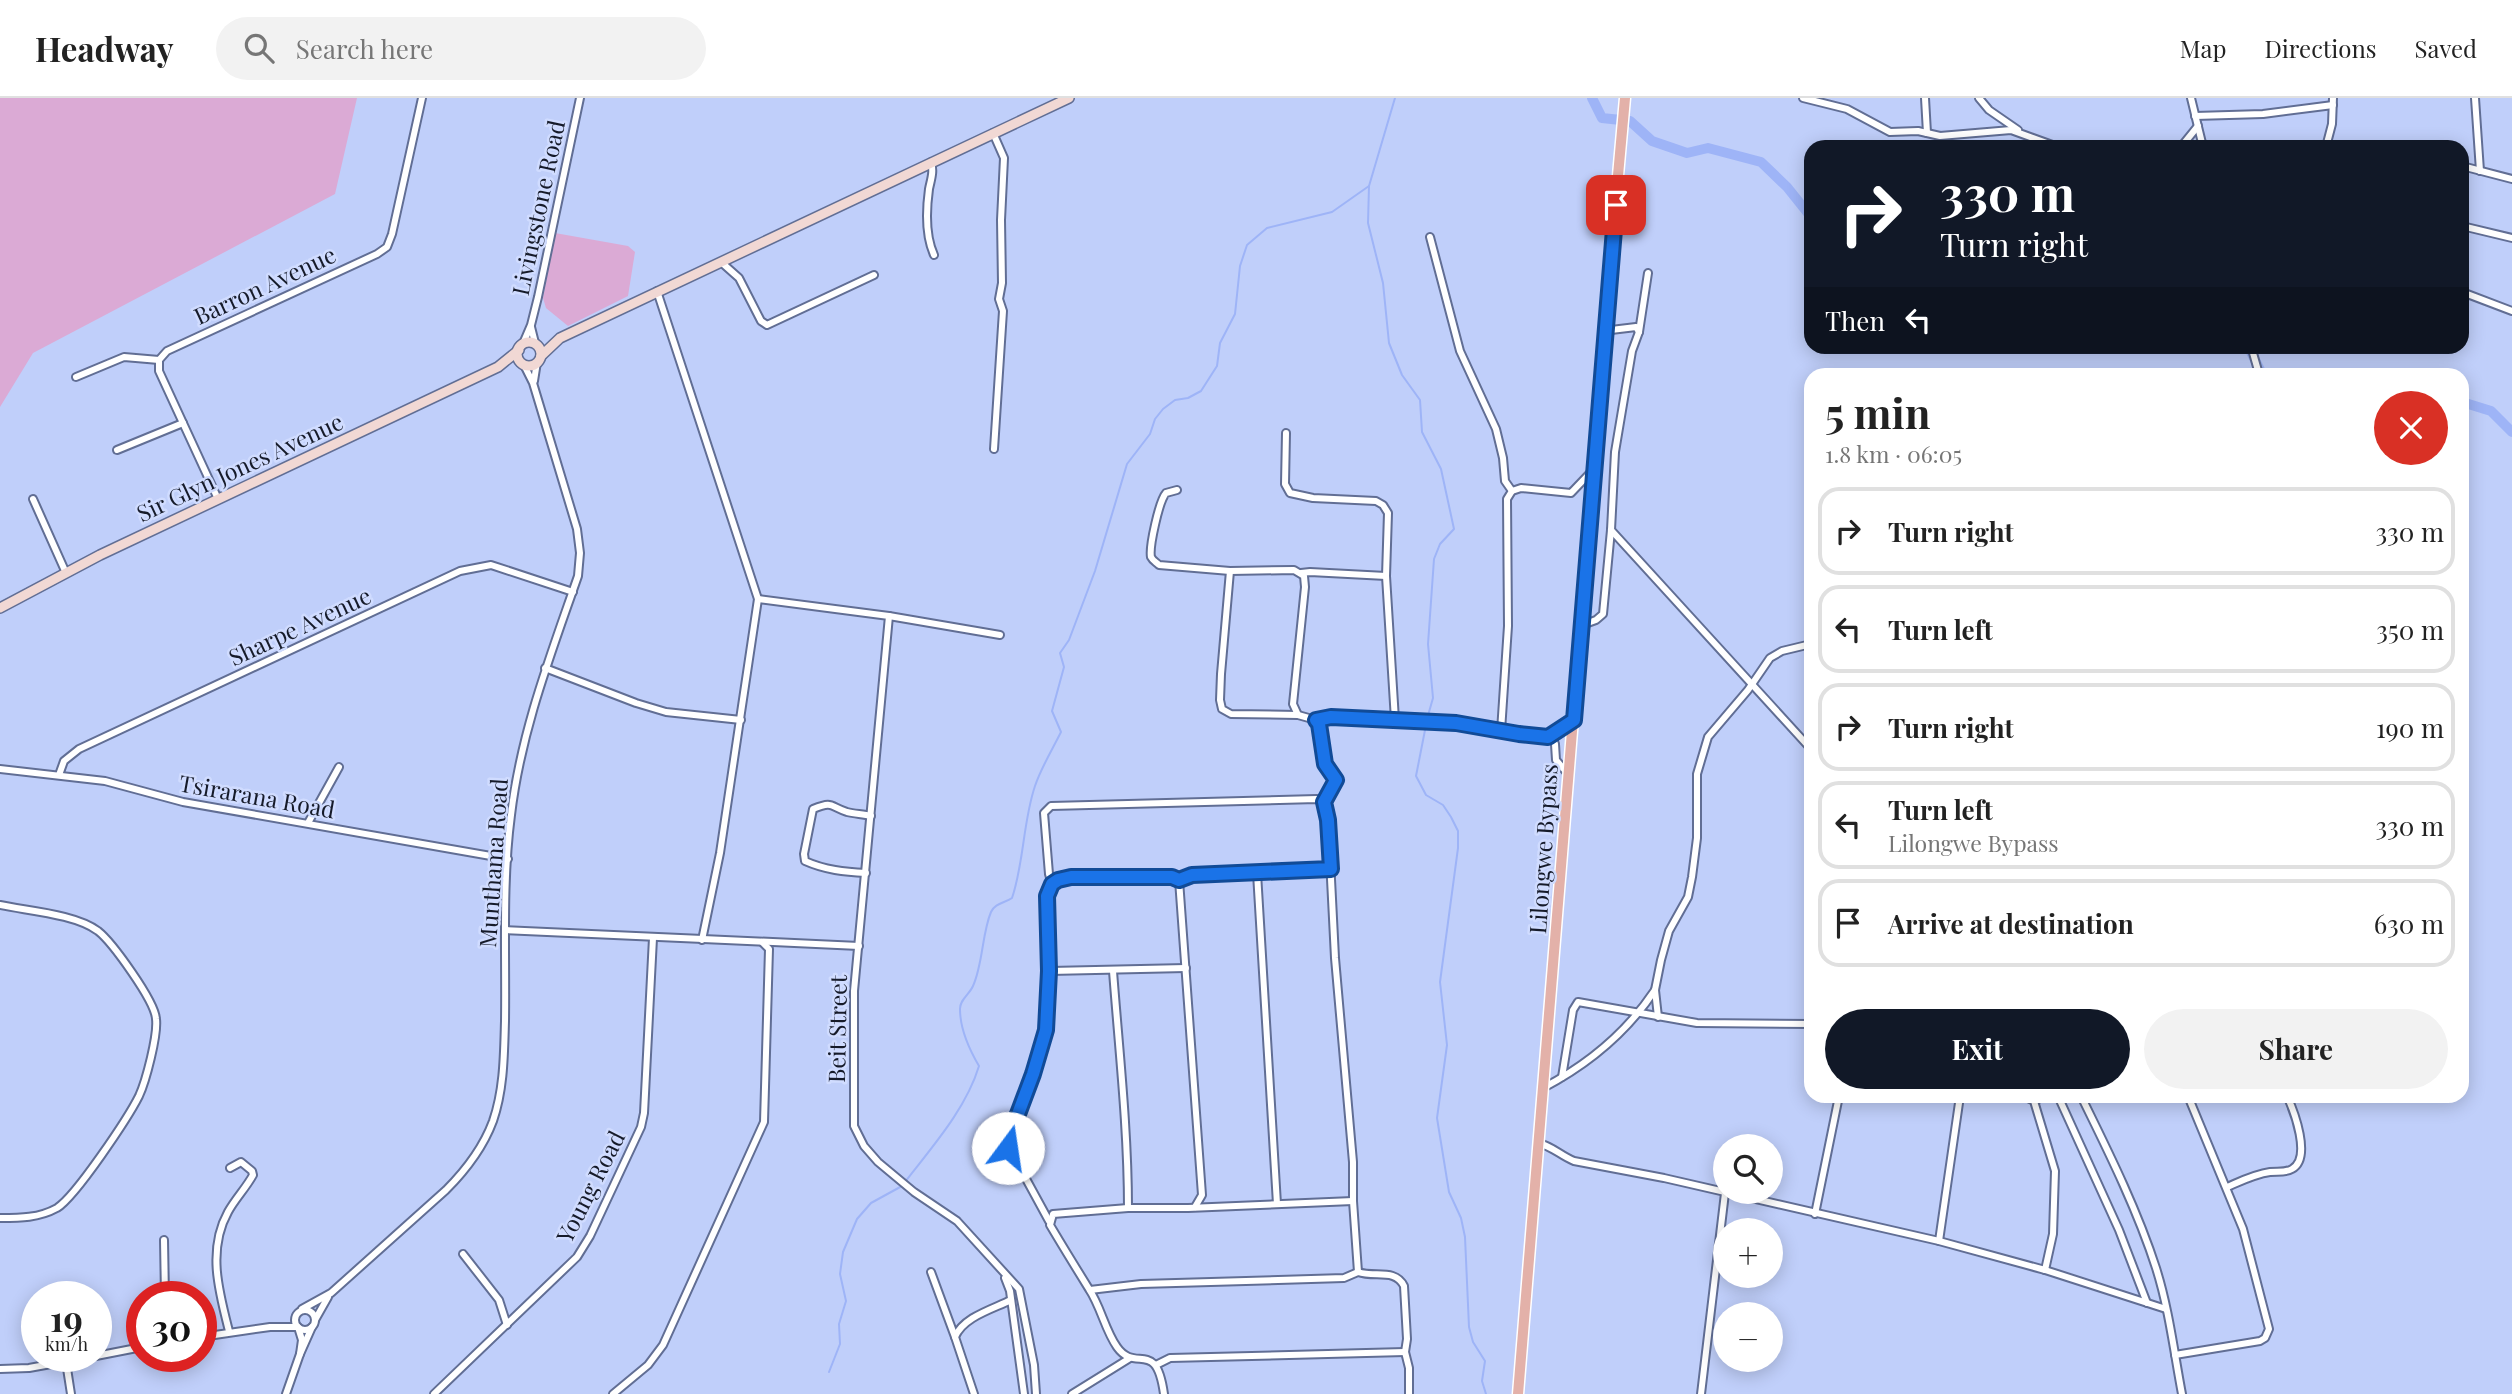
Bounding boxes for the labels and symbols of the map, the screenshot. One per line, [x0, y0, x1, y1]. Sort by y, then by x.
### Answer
street label: Livingstone Road [504, 117, 571, 298]
pin [1586, 175, 1646, 235]
street label: Barron Avenue [188, 238, 340, 331]
street label: Sir Glyn Jones Avenue [131, 405, 348, 528]
street label: Sharpe Avenue [223, 579, 375, 672]
street label: Lilongwe Bypass [1521, 763, 1564, 935]
street label: Tsirarana Road [177, 767, 337, 824]
street label: Munthama Road [471, 777, 514, 949]
street label: Beit Street [820, 974, 853, 1083]
position arrow [971, 1111, 1045, 1185]
street label: Young Road [548, 1125, 631, 1248]
speed limit sign: 30 [126, 1281, 217, 1372]

